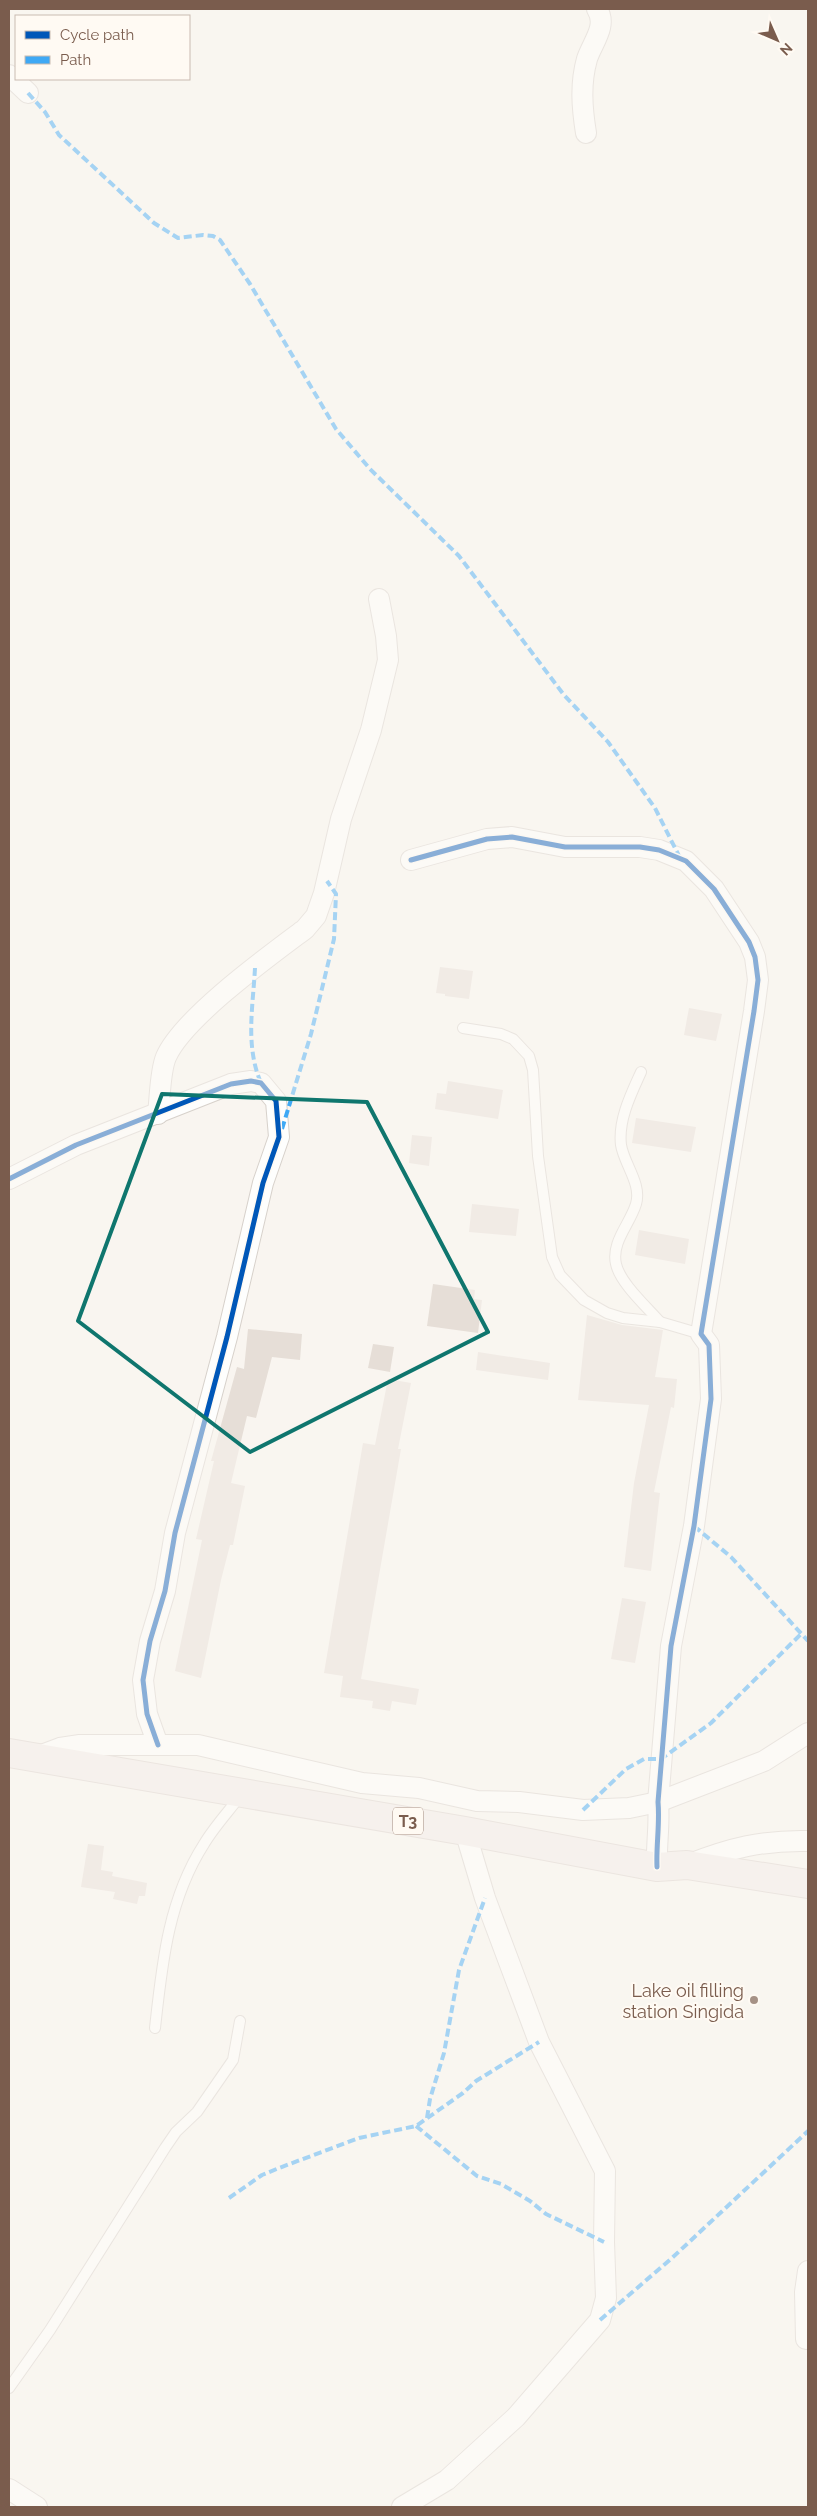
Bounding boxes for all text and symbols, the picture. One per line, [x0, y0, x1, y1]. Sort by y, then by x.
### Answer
legend [15, 15, 190, 80]
north arrow [752, 15, 802, 65]
text: Cycle path [60, 26, 134, 44]
text: N [777, 40, 796, 59]
text: Path [60, 51, 91, 69]
road number: T3 [393, 1808, 423, 1834]
place label: Lake oil filling station Singida [622, 1980, 744, 2022]
marker: Lake oil filling station Singida [748, 1994, 760, 2006]

